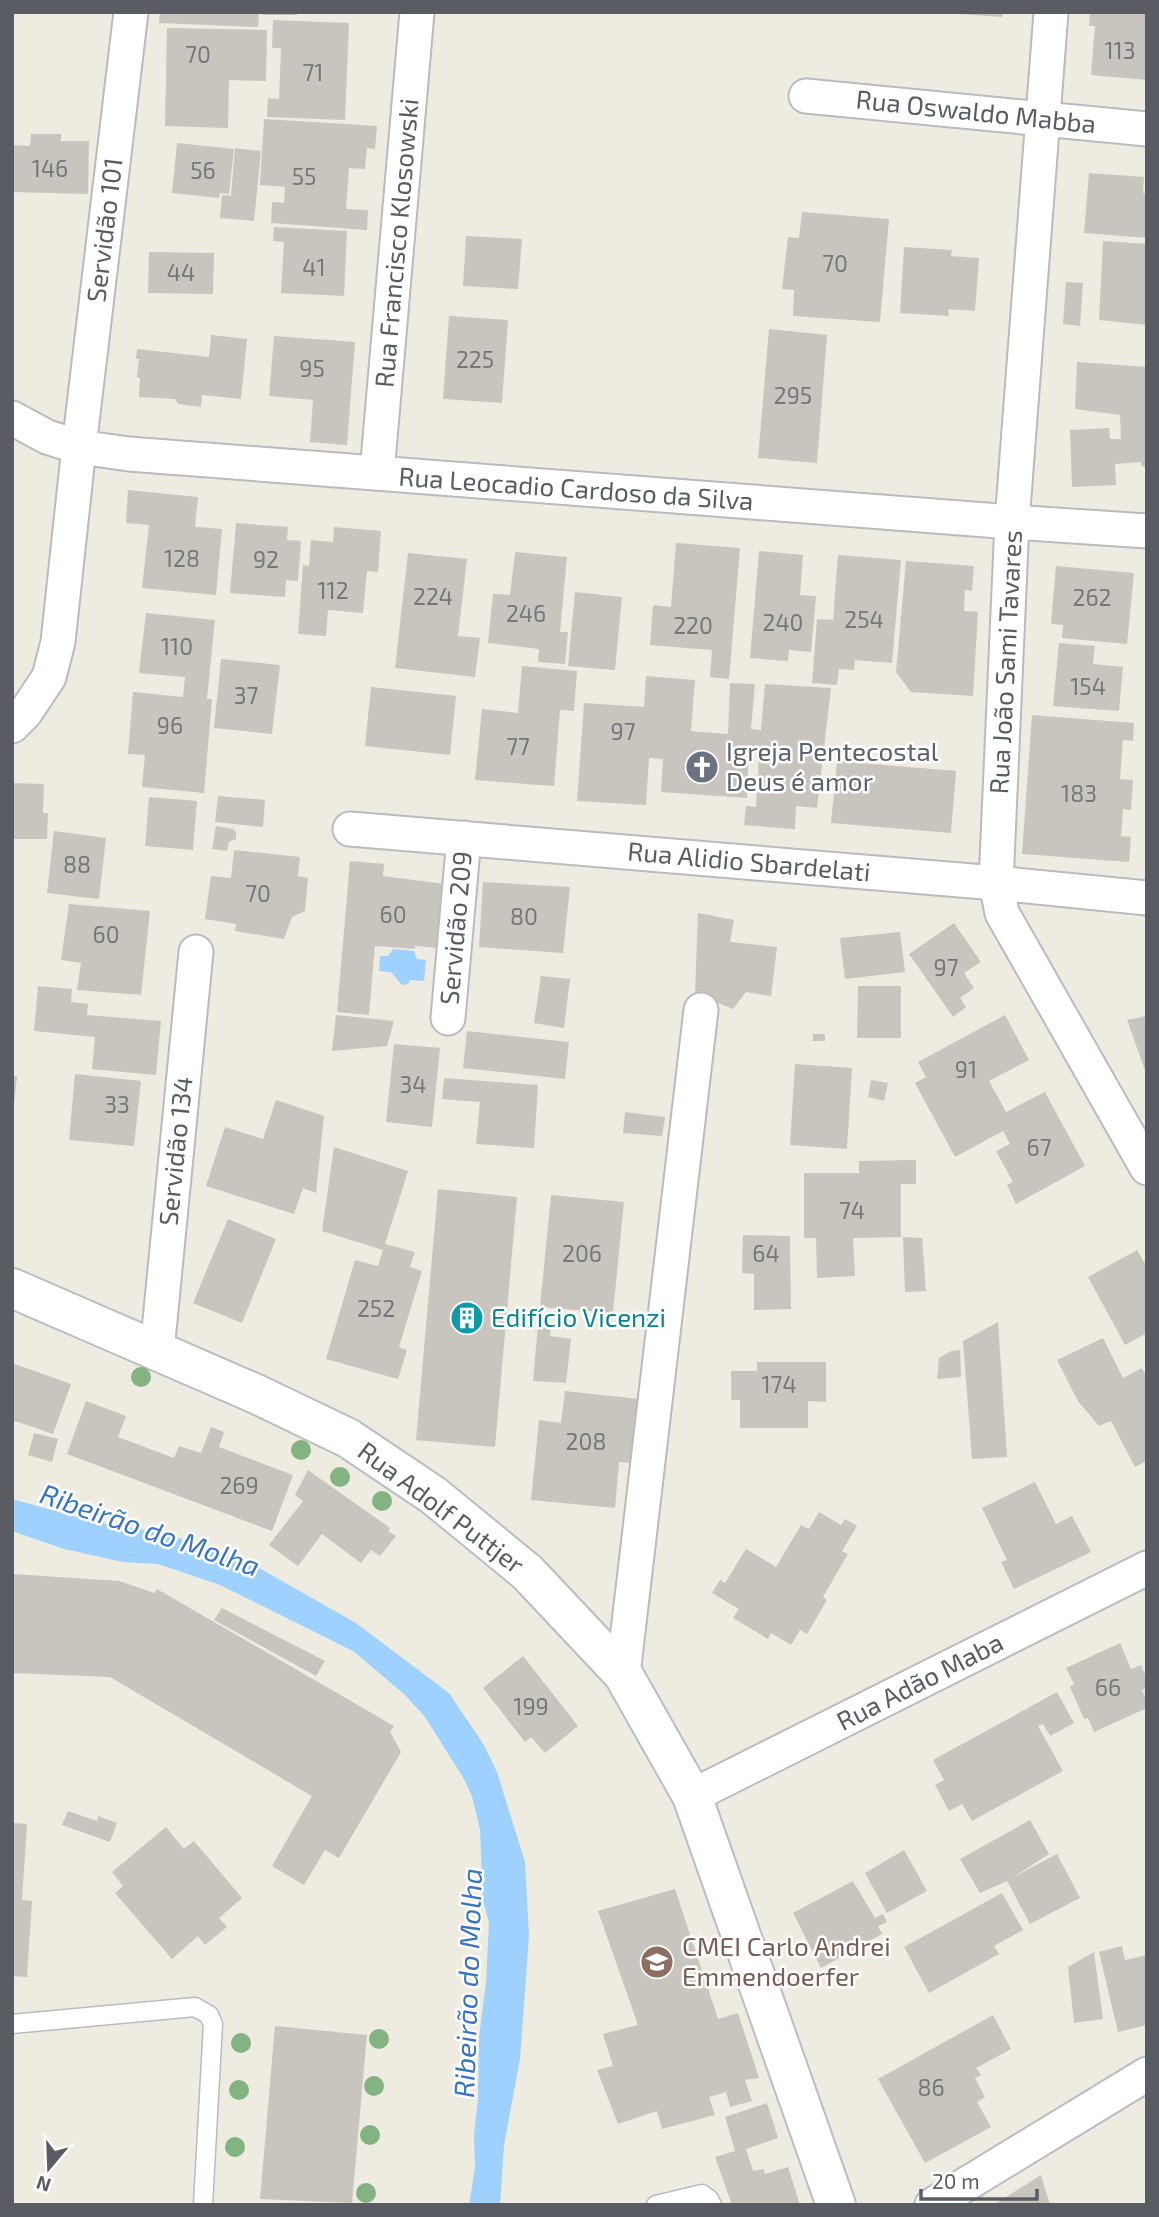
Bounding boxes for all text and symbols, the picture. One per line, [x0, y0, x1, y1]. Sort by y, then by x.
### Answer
house number: 113 [1104, 36, 1136, 64]
house number: 70 [185, 40, 211, 68]
house number: 71 [303, 58, 323, 86]
street label: Rua Oswaldo Mabba [855, 82, 1098, 139]
street label: Rua Francisco Klosowski [367, 97, 424, 389]
house number: 146 [32, 154, 68, 182]
street label: Servidão 101 [79, 156, 128, 304]
house number: 56 [190, 156, 216, 184]
house number: 55 [292, 162, 316, 190]
house number: 70 [822, 249, 848, 277]
house number: 41 [302, 253, 326, 281]
house number: 44 [167, 258, 195, 286]
house number: 225 [456, 345, 494, 373]
house number: 95 [299, 354, 325, 382]
house number: 295 [774, 381, 812, 409]
street label: Rua Leocadio Cardoso da Silva [398, 460, 755, 515]
street label: Rua João Sami Tavares [982, 529, 1027, 795]
house number: 128 [164, 544, 200, 572]
house number: 92 [253, 545, 279, 573]
house number: 112 [317, 576, 349, 604]
house number: 224 [413, 582, 453, 610]
house number: 262 [1072, 583, 1112, 611]
house number: 246 [506, 599, 546, 627]
house number: 254 [844, 605, 884, 633]
house number: 240 [763, 608, 803, 636]
house number: 220 [673, 611, 713, 639]
house number: 110 [161, 632, 193, 660]
house number: 154 [1070, 672, 1106, 700]
house number: 37 [234, 681, 258, 709]
house number: 96 [157, 711, 183, 739]
house number: 97 [611, 717, 636, 745]
house number: 77 [506, 732, 530, 760]
place label: Igreja Pentecostal Deus é amor [726, 735, 939, 796]
church icon: Igreja Pentecostal Deus é amor [683, 748, 721, 786]
house number: 183 [1061, 779, 1097, 807]
street label: Rua Alidio Sbardelati [626, 834, 872, 887]
house number: 88 [63, 850, 91, 878]
street label: Servidão 209 [432, 850, 477, 1006]
house number: 70 [245, 879, 271, 907]
house number: 60 [379, 900, 407, 928]
house number: 80 [510, 902, 538, 930]
house number: 60 [92, 920, 120, 948]
house number: 97 [934, 953, 959, 981]
house number: 91 [955, 1055, 977, 1083]
house number: 34 [400, 1070, 426, 1098]
street label: Servidão 134 [151, 1075, 198, 1227]
house number: 33 [104, 1090, 130, 1118]
house number: 67 [1027, 1133, 1052, 1161]
house number: 74 [839, 1196, 865, 1224]
house number: 206 [562, 1239, 602, 1267]
house number: 64 [752, 1239, 780, 1267]
house number: 252 [357, 1294, 395, 1322]
building icon: Edifício Vicenzi [448, 1299, 486, 1337]
place label: Edifício Vicenzi [491, 1301, 666, 1332]
house number: 174 [761, 1370, 797, 1398]
house number: 208 [566, 1427, 606, 1455]
street label: Rua Adolf Puttjer [353, 1434, 531, 1579]
house number: 269 [219, 1471, 259, 1499]
water label: Ribeirão do Molha [36, 1476, 265, 1583]
street label: Rua Adão Maba [831, 1625, 1008, 1736]
house number: 66 [1095, 1673, 1121, 1701]
house number: 199 [513, 1692, 549, 1720]
water label: Ribeirão do Molha [446, 1867, 488, 2098]
place label: CMEI Carlo Andrei Emmendoerfer [682, 1930, 891, 1991]
school or university icon: CMEI Carlo Andrei Emmendoerfer [638, 1943, 676, 1981]
house number: 86 [917, 2073, 945, 2101]
north arrow [14, 2133, 84, 2203]
scale bar [921, 2158, 1036, 2202]
text: 20 m [932, 2168, 980, 2193]
text: N [33, 2171, 54, 2198]

